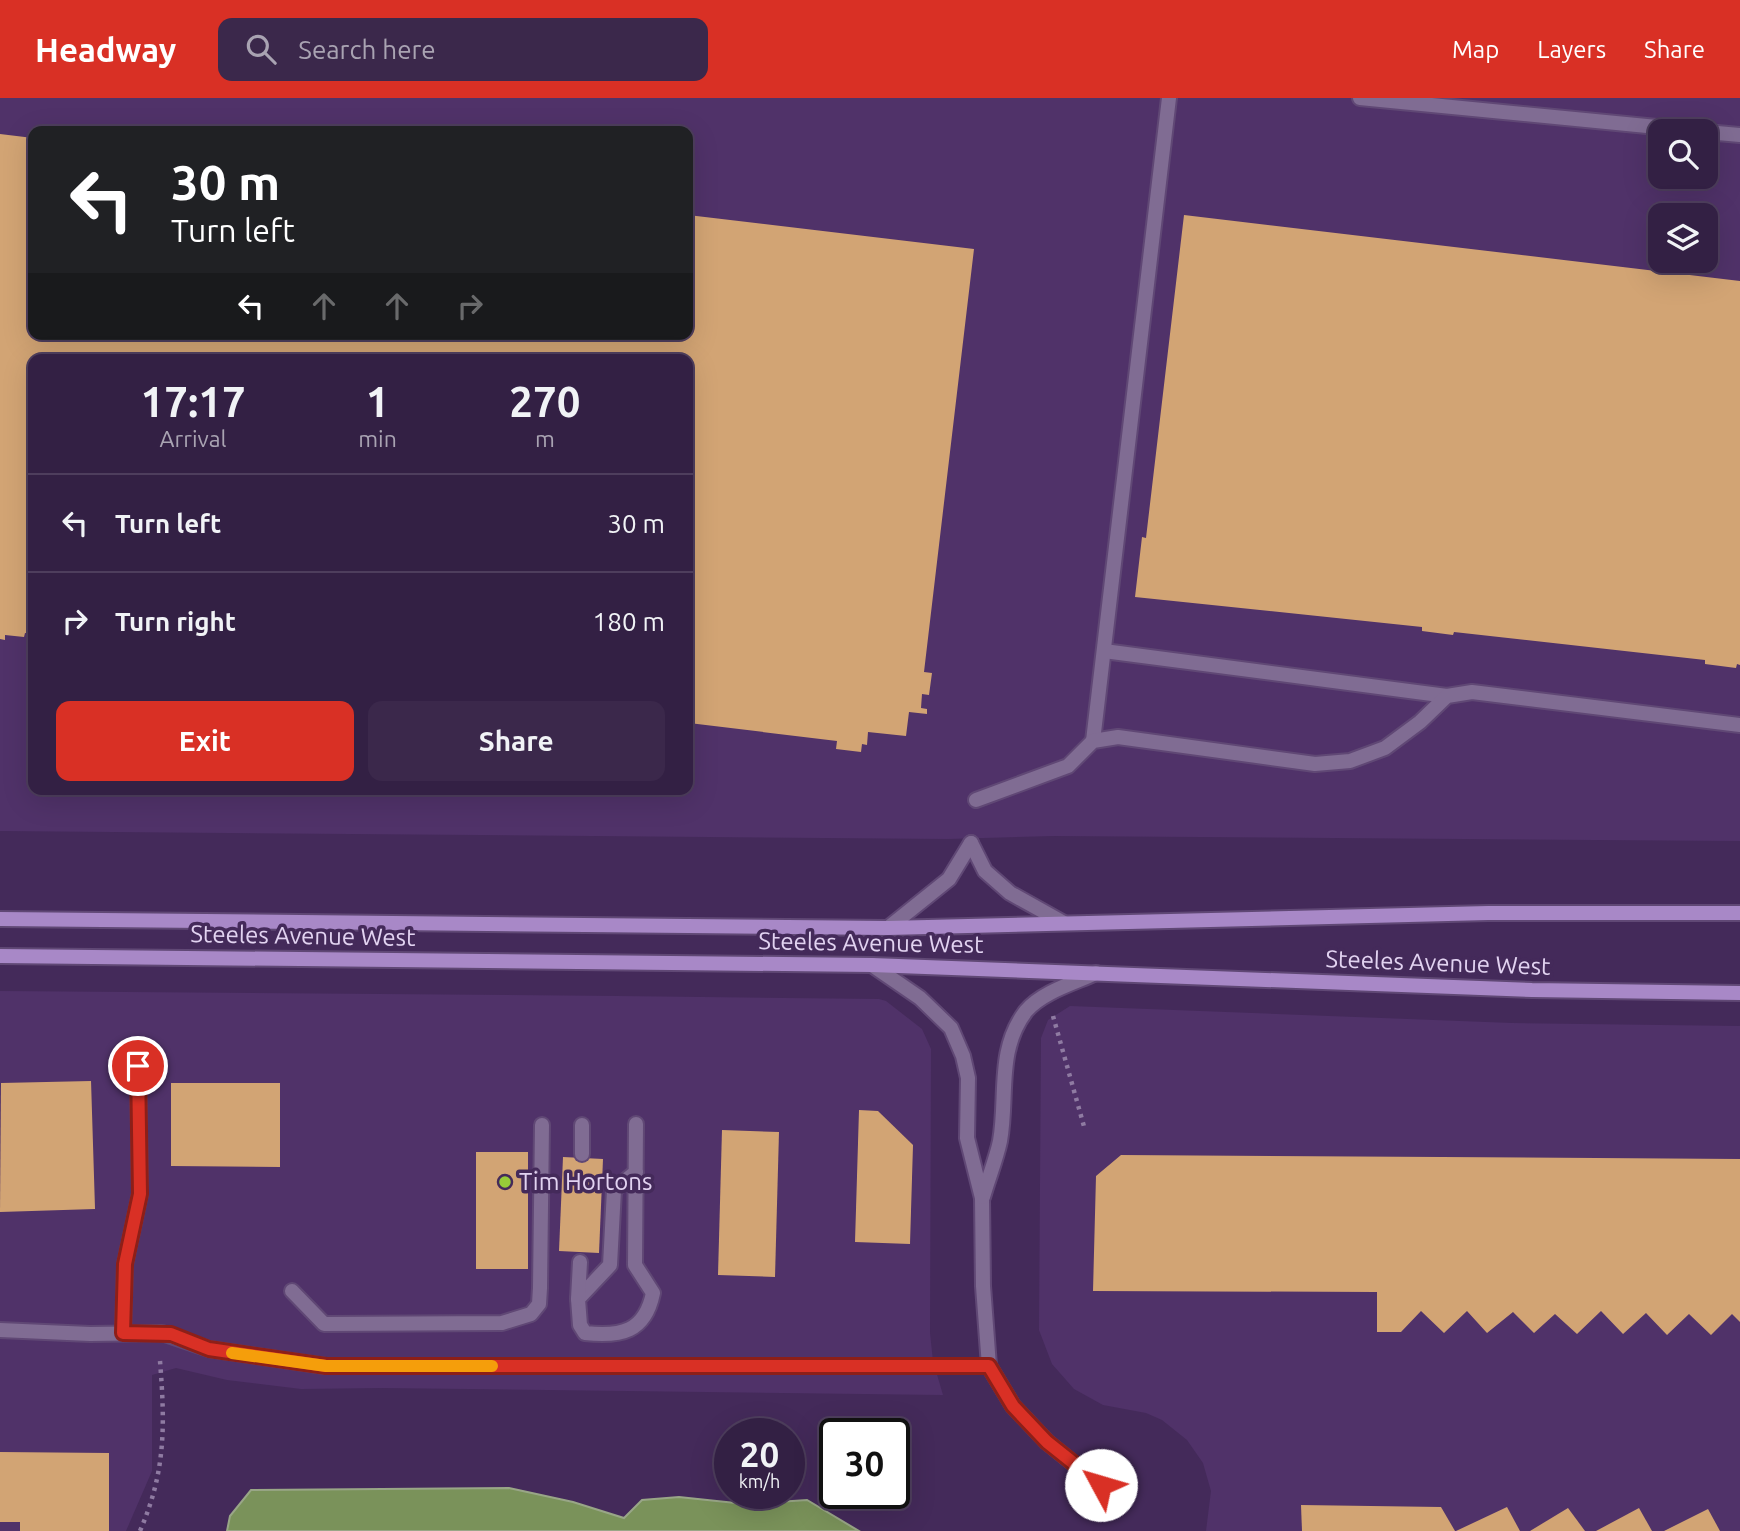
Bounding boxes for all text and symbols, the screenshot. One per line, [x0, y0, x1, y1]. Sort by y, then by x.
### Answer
search box [218, 18, 708, 81]
icon: search [242, 30, 280, 68]
text: Headway [35, 31, 176, 68]
text: Search here [298, 35, 436, 64]
text: Map [1452, 36, 1499, 63]
text: Layers [1537, 36, 1606, 63]
text: Share [1644, 36, 1705, 63]
map controls [1648, 119, 1718, 273]
button: search [1648, 119, 1718, 189]
icon: left [56, 154, 147, 245]
text: 30 m [171, 154, 280, 209]
button: layers [1648, 203, 1718, 273]
text: Turn left [171, 212, 295, 248]
icon: left [232, 287, 270, 325]
icon: ahead [305, 287, 343, 325]
icon: ahead [378, 287, 416, 325]
icon: right [451, 287, 489, 325]
text: 17:17 [141, 378, 246, 425]
text: 1 [366, 378, 389, 425]
text: 270 [509, 378, 580, 425]
text: Arrival [160, 426, 227, 451]
text: min [358, 426, 397, 451]
text: m [535, 426, 555, 451]
icon: left [56, 504, 94, 542]
text: Turn left [115, 509, 221, 538]
text: 30 m [607, 509, 665, 538]
icon: right [56, 602, 94, 640]
text: Turn right [115, 607, 236, 636]
text: 180 m [593, 607, 665, 636]
button: Exit [56, 701, 354, 781]
button: Share [368, 701, 665, 781]
street label: Steeles Avenue West [190, 920, 416, 951]
street label: Steeles Avenue West [758, 927, 984, 958]
street label: Steeles Avenue West [1325, 945, 1552, 980]
pin [108, 1036, 168, 1096]
icon: arrive [119, 1047, 157, 1085]
place label: Tim Hortons [519, 1168, 652, 1195]
marker: Tim Hortons [497, 1174, 513, 1190]
speed limit sign: 30 [819, 1418, 910, 1509]
text: 20 [740, 1434, 779, 1474]
position arrow [1064, 1448, 1138, 1522]
text: km/h [739, 1471, 780, 1491]

